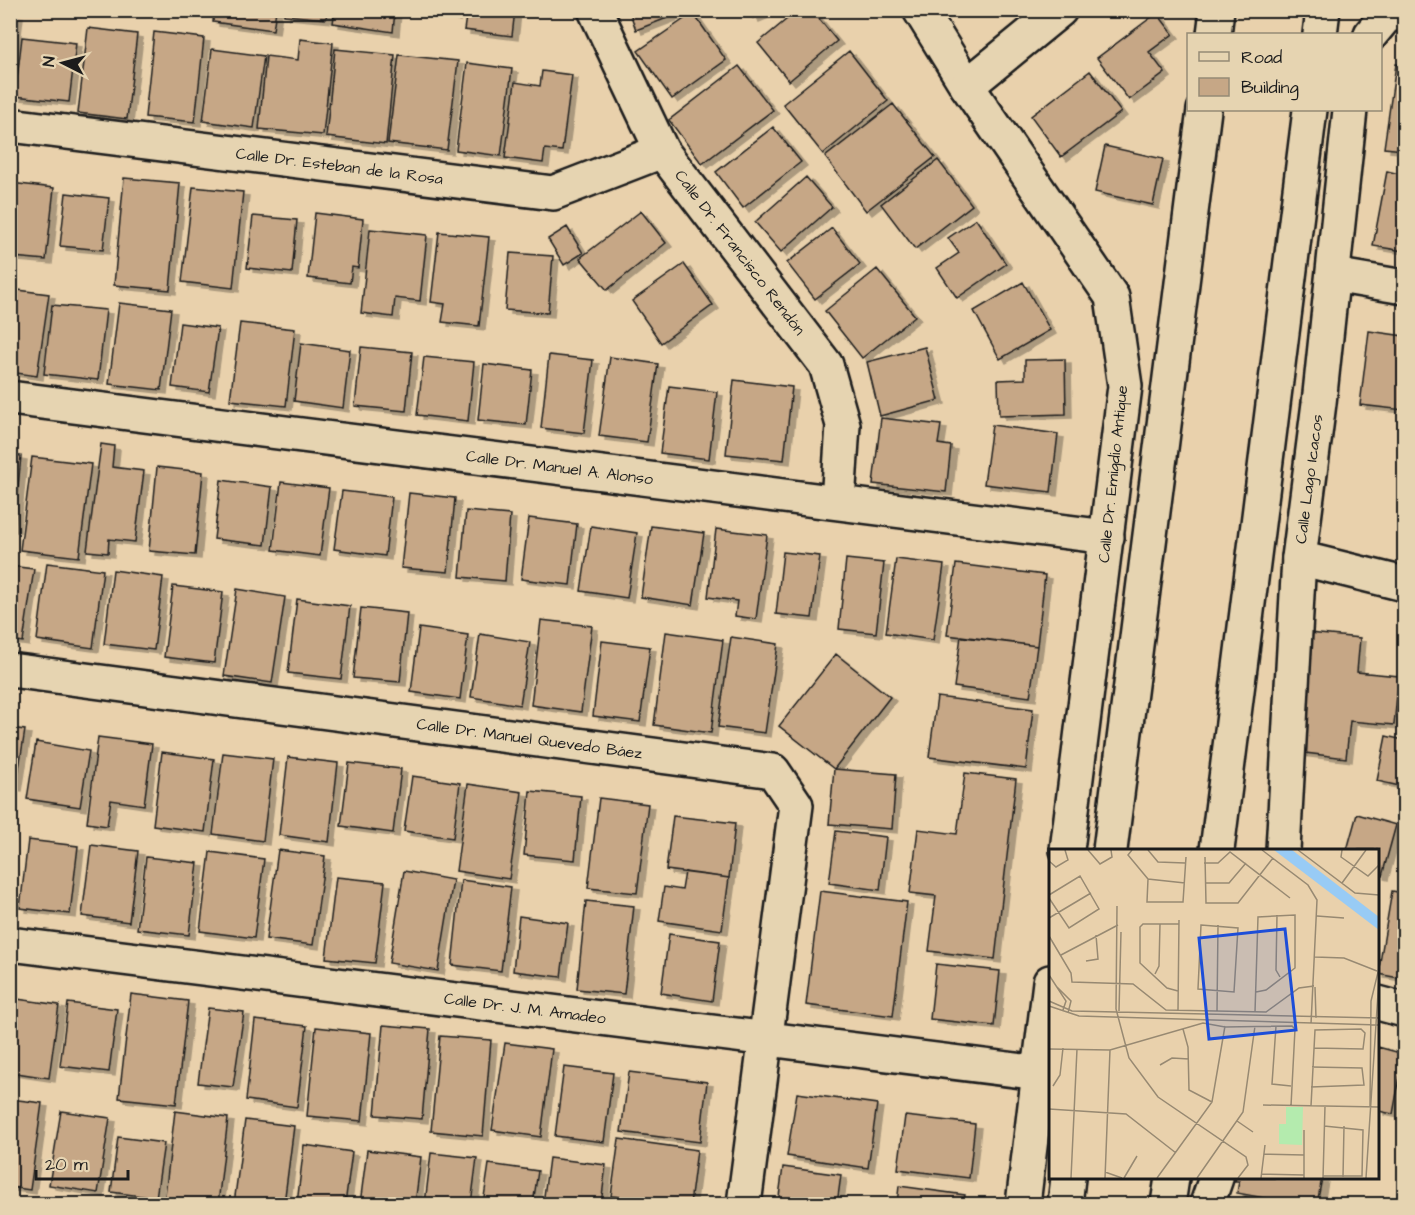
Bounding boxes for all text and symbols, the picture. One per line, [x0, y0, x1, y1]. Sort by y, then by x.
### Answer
north arrow [33, 33, 93, 93]
legend [1187, 33, 1382, 111]
text: Road [1241, 45, 1282, 70]
text: N [38, 55, 61, 68]
text: Building [1241, 75, 1299, 101]
street label: Calle Dr. Esteban de la Rosa [235, 142, 444, 190]
street label: Calle Dr. Francisco Rendón [669, 165, 810, 340]
street label: Calle Dr. Emigdio Antique [1093, 384, 1134, 564]
street label: Calle Lago Icacos [1290, 413, 1328, 545]
street label: Calle Dr. Manuel A. Alonso [465, 445, 654, 490]
street label: Calle Dr. Manuel Quevedo Báez [415, 713, 644, 765]
inset map [1049, 849, 1379, 1179]
street label: Calle Dr. J. M. Amadeo [443, 987, 607, 1030]
scale bar [36, 1143, 128, 1181]
text: 20 m [45, 1152, 88, 1177]

